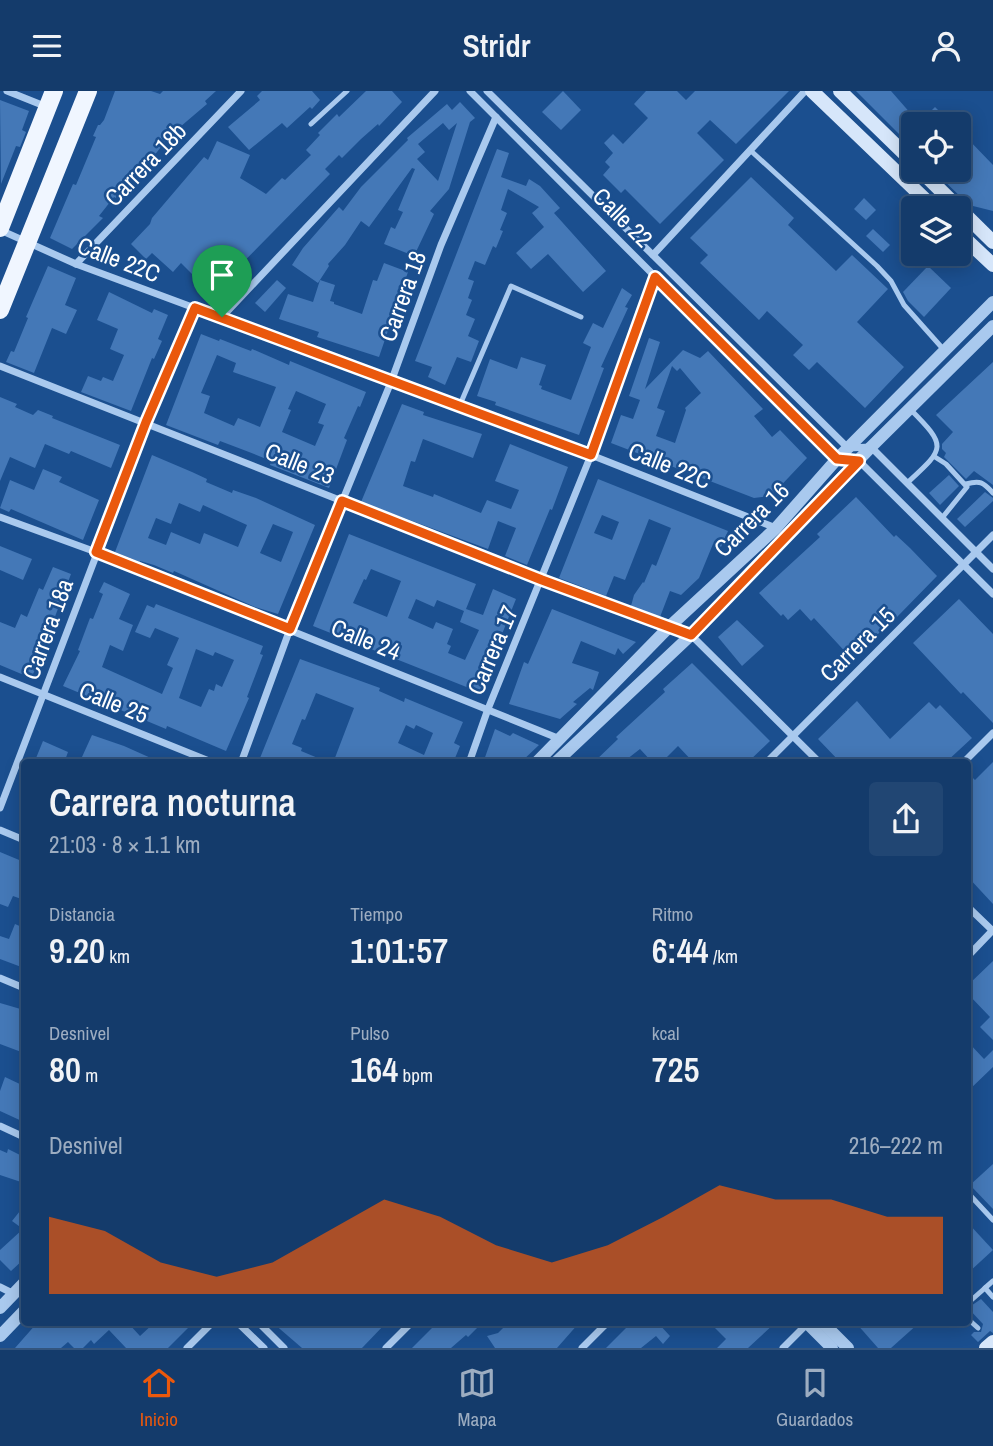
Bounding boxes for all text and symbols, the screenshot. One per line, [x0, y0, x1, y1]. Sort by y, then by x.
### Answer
text: Stridr [462, 24, 531, 67]
icon: menu [28, 27, 66, 65]
icon: person [927, 27, 965, 65]
map controls [901, 112, 971, 266]
button: locate [901, 112, 971, 182]
street label: Carrera 18b [97, 115, 193, 213]
street label: Calle 22 [586, 180, 660, 254]
button: layers [901, 196, 971, 266]
street label: Calle 22C [73, 229, 165, 289]
pin [192, 245, 252, 317]
street label: Carrera 18 [371, 246, 433, 346]
icon: arrive [203, 256, 241, 294]
street label: Calle 22C [624, 434, 716, 496]
street label: Calle 23 [261, 435, 339, 491]
street label: Carrera 16 [706, 474, 796, 564]
street label: Carrera 18a [14, 574, 80, 684]
street label: Carrera 15 [812, 599, 902, 689]
street label: Carrera 17 [459, 600, 525, 700]
street label: Calle 24 [327, 611, 406, 667]
street label: Calle 25 [75, 674, 154, 730]
text: Carrera nocturna [49, 777, 296, 828]
button: share [869, 782, 943, 856]
text: 21:03 · 8 × 1.1 km [49, 829, 201, 860]
text: Distancia [49, 901, 115, 927]
text: Tiempo [350, 901, 403, 927]
text: Ritmo [652, 901, 693, 927]
text: 9.20 [49, 927, 105, 974]
text: 1:01:57 [350, 927, 448, 974]
text: 6:44 [652, 927, 709, 974]
text: km [105, 943, 130, 969]
text: /km [709, 943, 738, 969]
text: Desnivel [49, 1020, 110, 1046]
text: Pulso [350, 1020, 389, 1046]
text: kcal [652, 1020, 679, 1046]
text: 80 [49, 1046, 81, 1093]
text: 164 [350, 1046, 398, 1093]
text: 725 [652, 1046, 700, 1093]
text: m [81, 1062, 98, 1088]
text: bpm [398, 1062, 433, 1088]
text: Desnivel [49, 1130, 122, 1161]
text: 216–222 m [849, 1130, 943, 1161]
tab: Inicio [140, 1364, 178, 1432]
tab: Mapa [458, 1364, 497, 1432]
tab: Guardados [776, 1364, 853, 1432]

